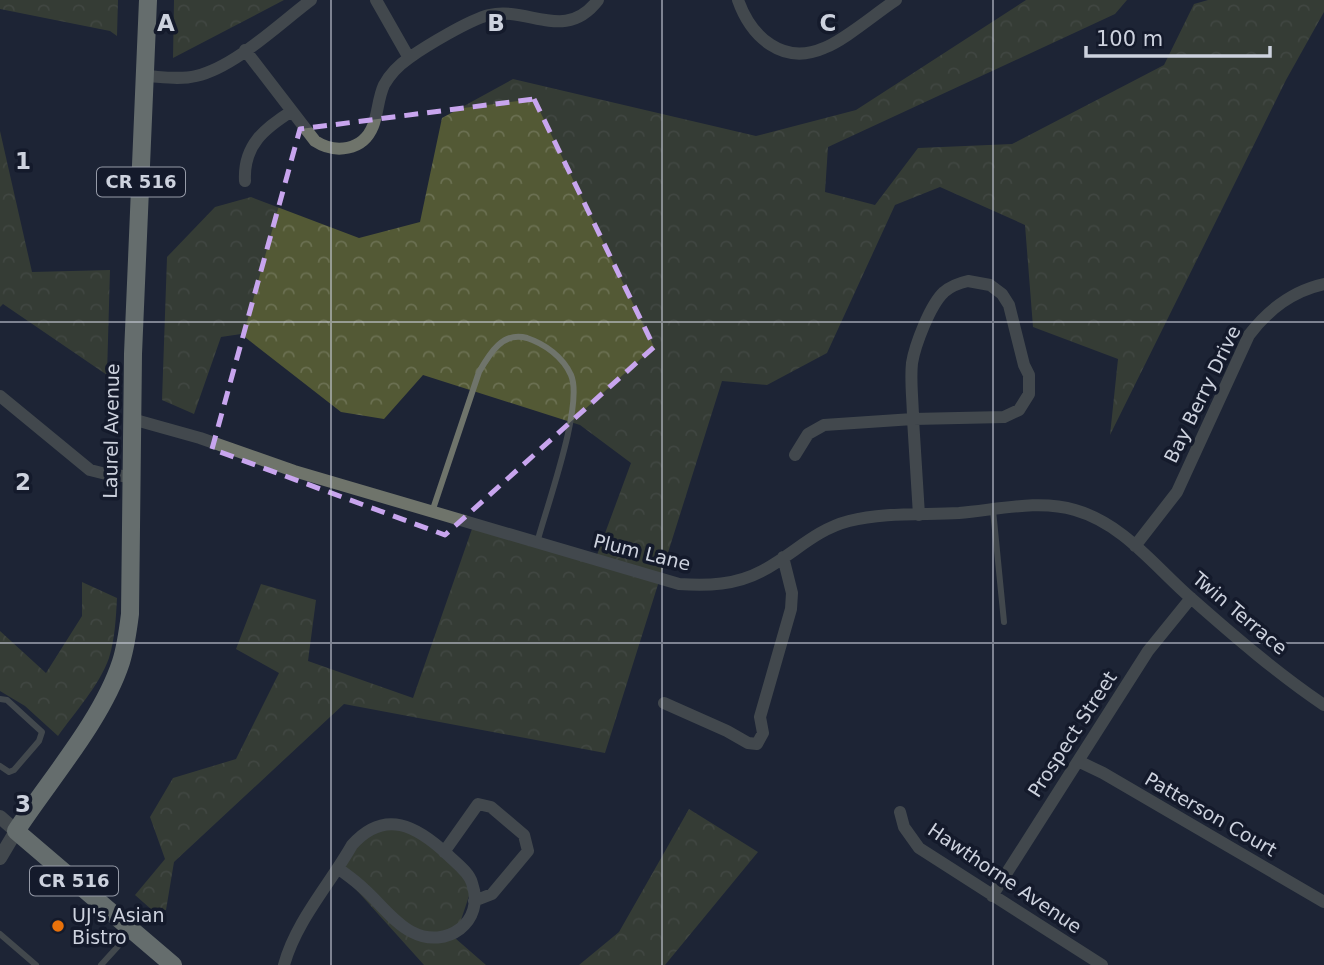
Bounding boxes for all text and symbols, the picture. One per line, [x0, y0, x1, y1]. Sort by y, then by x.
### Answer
text: A [157, 10, 175, 36]
text: B [487, 10, 505, 36]
text: C [820, 10, 836, 36]
scale bar [1086, 14, 1270, 58]
text: 100 m [1096, 27, 1163, 51]
text: 1 [15, 148, 31, 174]
road number: CR 516 [97, 168, 185, 196]
street label: Bay Berry Drive [1159, 322, 1245, 466]
street label: Laurel Avenue [99, 363, 123, 499]
text: 2 [15, 469, 31, 495]
street label: Plum Lane [591, 529, 693, 575]
street label: Twin Terrace [1188, 566, 1292, 659]
street label: Prospect Street [1023, 667, 1121, 801]
street label: Patterson Court [1141, 767, 1281, 861]
text: 3 [15, 791, 31, 817]
street label: Hawthorne Avenue [924, 818, 1086, 938]
road number: CR 516 [30, 866, 118, 896]
place label: UJ's Asian Bistro [72, 904, 165, 948]
marker: UJ's Asian Bistro [50, 918, 66, 934]

